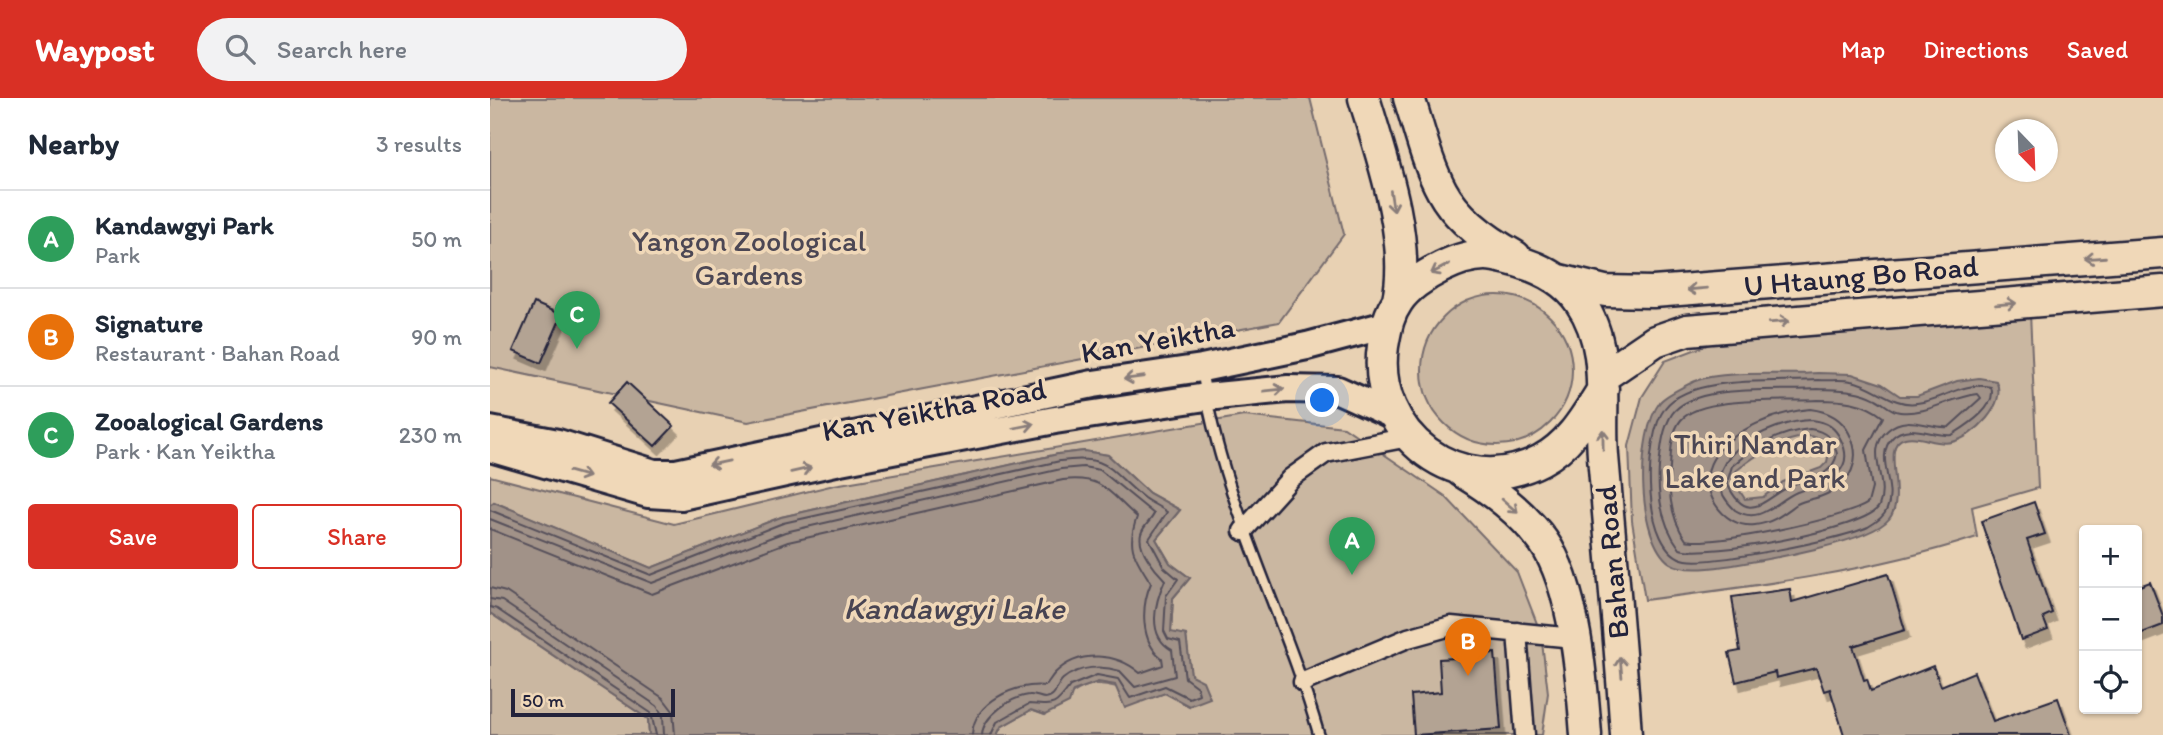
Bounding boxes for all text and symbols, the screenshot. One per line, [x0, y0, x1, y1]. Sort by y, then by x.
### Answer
search box [197, 18, 687, 81]
text: Waypost [35, 30, 155, 69]
icon: search [221, 30, 259, 68]
text: Search here [277, 33, 407, 65]
text: Map [1841, 35, 1885, 64]
text: Directions [1923, 35, 2029, 64]
text: Saved [2067, 35, 2128, 64]
north arrow [1995, 119, 2058, 182]
text: Nearby [28, 125, 119, 162]
text: 3 results [376, 130, 462, 158]
one-way arrow [1386, 189, 1399, 212]
text: Kandawgyi Park [95, 209, 274, 241]
park label: Yangon Zoological Gardens [632, 222, 867, 293]
text: A [44, 225, 58, 253]
text: 50 m [411, 225, 462, 253]
text: Park [95, 241, 140, 269]
street label: U Htaung Bo Road [1742, 247, 1980, 304]
one-way arrow [2084, 252, 2107, 265]
one-way arrow [1430, 263, 1451, 276]
one-way arrow [1686, 283, 1709, 296]
pin: C [554, 291, 600, 349]
one-way arrow [1994, 297, 2017, 310]
text: Signature [95, 307, 203, 339]
street label: Kan Yeiktha [1078, 308, 1238, 371]
one-way arrow [1767, 315, 1790, 328]
text: B [44, 323, 58, 351]
text: 90 m [411, 323, 462, 351]
text: Restaurant · Bahan Road [95, 339, 340, 367]
street label: Kan Yeiktha Road [819, 370, 1049, 449]
one-way arrow [1123, 372, 1146, 385]
one-way arrow [1262, 383, 1285, 396]
your location [1305, 383, 1339, 417]
text: Zooalogical Gardens [95, 405, 323, 437]
one-way arrow [1012, 419, 1035, 432]
text: C [44, 421, 58, 449]
text: 230 m [399, 421, 462, 449]
park label: Thiri Nandar Lake and Park [1665, 425, 1845, 496]
one-way arrow [1596, 429, 1610, 452]
text: Park · Kan Yeiktha [95, 437, 276, 465]
one-way arrow [709, 458, 731, 471]
one-way arrow [789, 463, 812, 476]
one-way arrow [568, 468, 590, 481]
street label: Bahan Road [1586, 483, 1637, 641]
one-way arrow [1501, 498, 1519, 514]
button: Save [28, 504, 238, 569]
button: Share [252, 504, 462, 569]
pin: A [1329, 517, 1375, 575]
map controls [2079, 525, 2142, 714]
button: + [2079, 525, 2142, 588]
button: − [2079, 588, 2142, 651]
water label: Kandawgyi Lake [843, 589, 1066, 627]
pin: B [1445, 618, 1491, 676]
button: locate [2079, 651, 2142, 714]
one-way arrow [1614, 656, 1627, 679]
scale bar [511, 686, 676, 718]
text: 50 m [522, 689, 564, 712]

